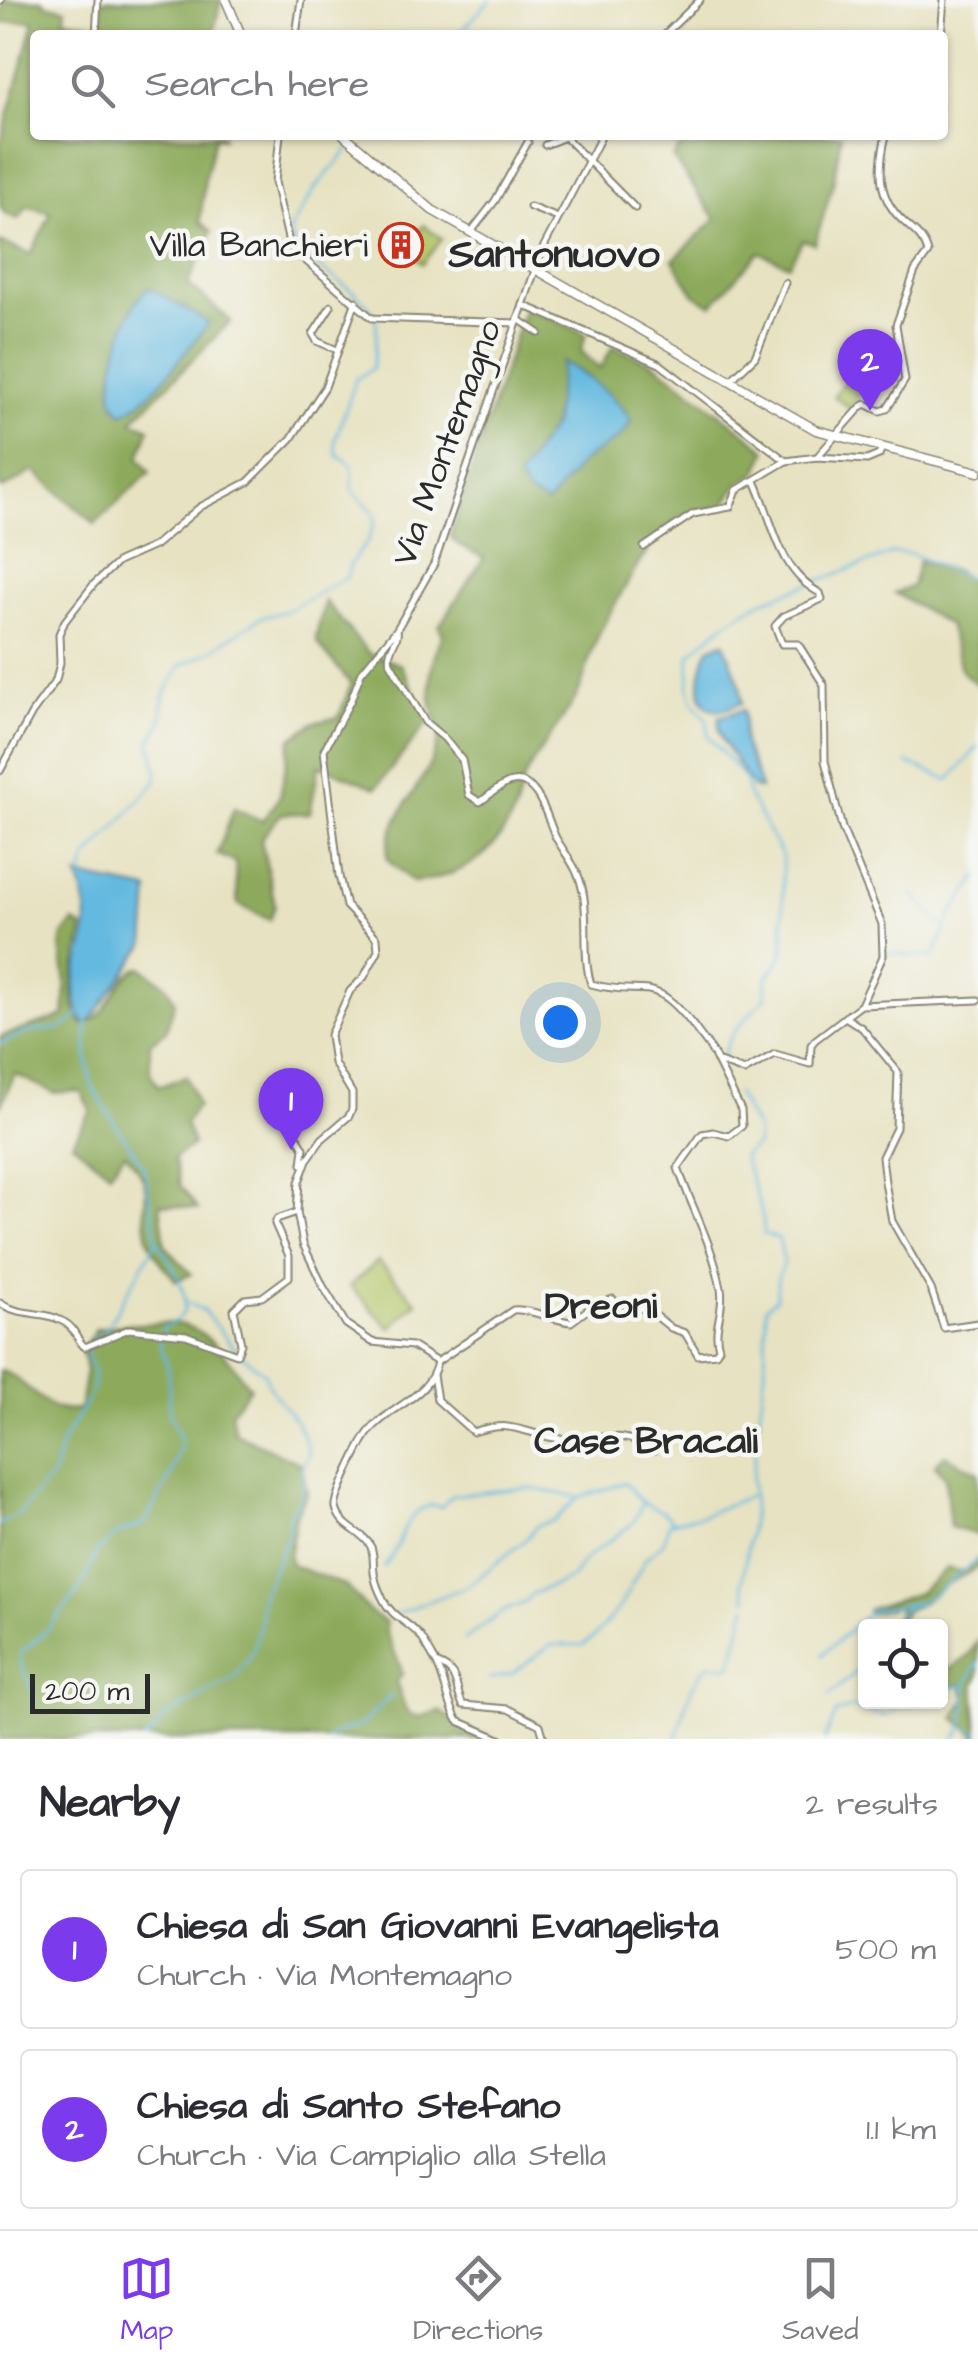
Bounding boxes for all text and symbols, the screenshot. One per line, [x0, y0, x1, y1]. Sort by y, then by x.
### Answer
search box [30, 30, 948, 140]
icon: search [65, 58, 120, 113]
text: Search here [145, 59, 369, 111]
place label: Villa Banchieri [149, 221, 368, 270]
building icon: Villa Banchieri [378, 222, 424, 268]
district label: Santonuovo [448, 228, 660, 283]
street label: Via Montemagno [380, 313, 516, 574]
pin: 2 [838, 328, 902, 411]
your location [535, 997, 586, 1048]
pin: 1 [258, 1068, 324, 1150]
district label: Dreoni [545, 1281, 657, 1333]
district label: Case Bracali [534, 1416, 758, 1468]
map controls [858, 1619, 948, 1709]
button: locate [858, 1619, 948, 1709]
scale bar [30, 1669, 150, 1714]
text: 200 m [45, 1672, 129, 1711]
text: Nearby [40, 1775, 180, 1833]
text: 2 results [806, 1782, 938, 1827]
text: Chiesa di San Giovanni Evangelista [137, 1901, 719, 1953]
text: 1 [72, 1927, 77, 1972]
text: 500 m [835, 1927, 936, 1972]
text: Church · Via Montemagno [137, 1953, 512, 1998]
text: Chiesa di Santo Stefano [137, 2081, 560, 2133]
text: 2 [65, 2107, 84, 2152]
text: 1.1 km [866, 2107, 936, 2152]
text: Church · Via Campiglio alla Stella [137, 2133, 606, 2178]
tab: Map [119, 2251, 174, 2350]
tab: Directions [413, 2251, 543, 2350]
tab: Saved [782, 2251, 859, 2350]

